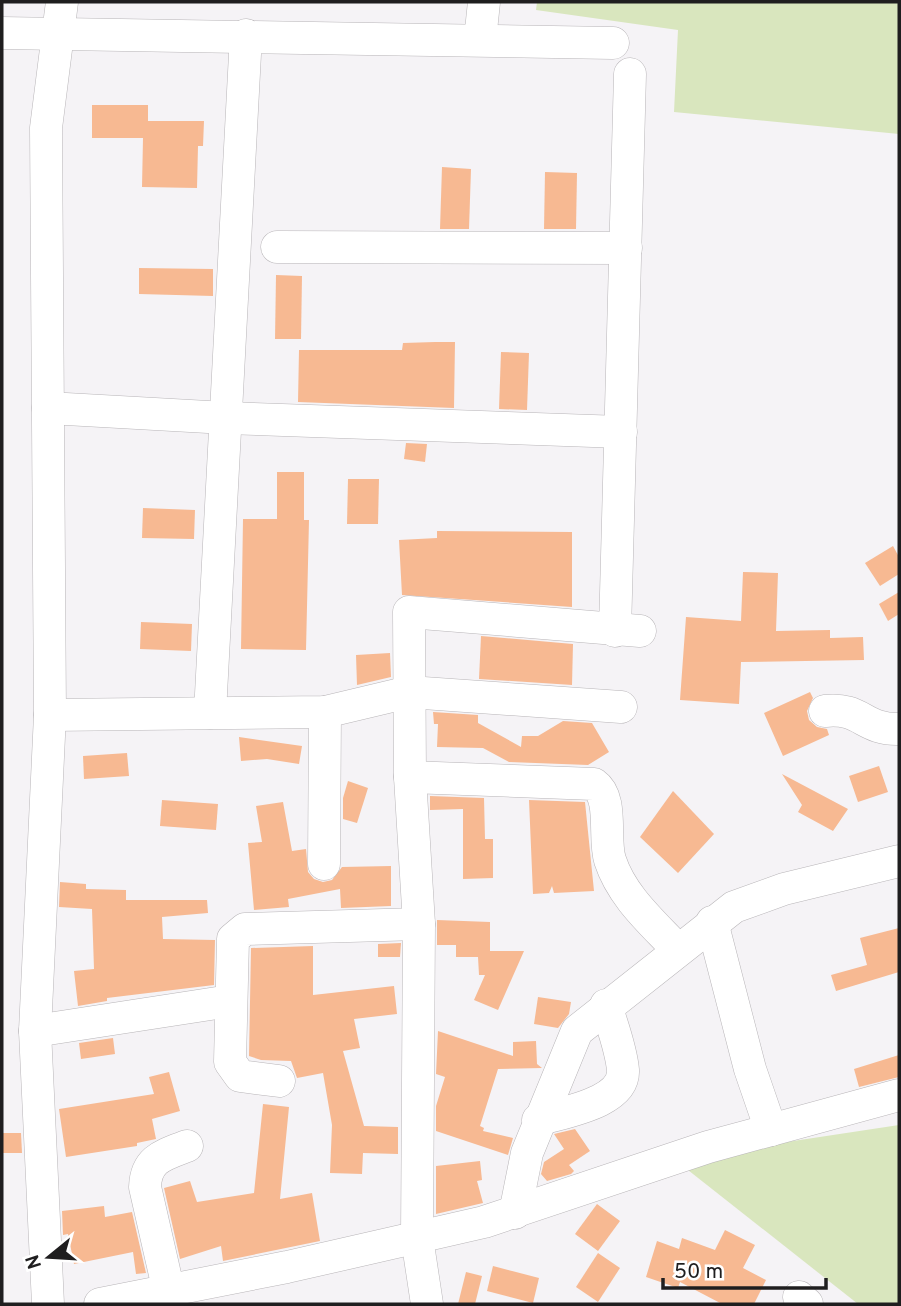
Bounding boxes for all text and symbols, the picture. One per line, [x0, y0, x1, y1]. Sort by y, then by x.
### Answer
north arrow [14, 1222, 84, 1292]
scale bar [663, 1246, 826, 1290]
text: N [21, 1251, 48, 1272]
text: 50 m [674, 1259, 723, 1286]

